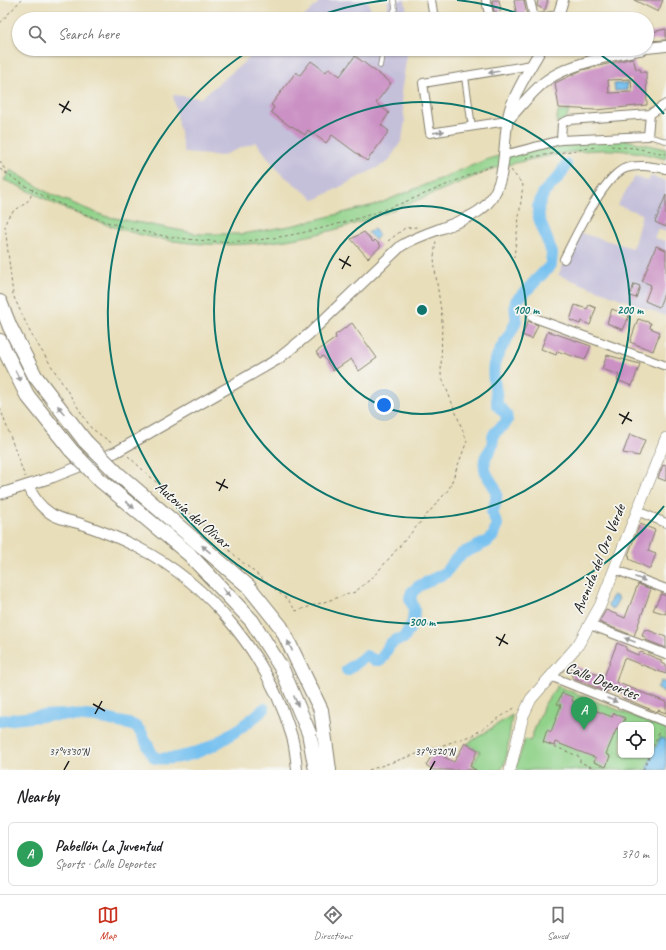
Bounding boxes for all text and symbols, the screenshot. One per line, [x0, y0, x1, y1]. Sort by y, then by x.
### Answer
search box [12, 12, 654, 56]
icon: search [26, 23, 48, 45]
text: Search here [58, 25, 119, 44]
one-way arrow [488, 69, 500, 75]
one-way arrow [433, 129, 445, 135]
text: 100 m [513, 302, 540, 318]
text: 200 m [617, 302, 644, 318]
centre of rings [415, 303, 429, 317]
one-way arrow [14, 370, 21, 382]
your location [374, 395, 394, 415]
one-way arrow [57, 405, 66, 416]
street label: Autovía del Olivar [151, 477, 236, 554]
street label: Avenida del Oro Verde [568, 500, 631, 617]
one-way arrow [124, 501, 135, 510]
one-way arrow [201, 544, 211, 554]
one-way arrow [635, 577, 647, 583]
one-way arrow [221, 587, 231, 597]
text: 300 m [409, 614, 436, 630]
one-way arrow [623, 637, 635, 643]
one-way arrow [287, 641, 293, 652]
street label: Calle Deportes [563, 657, 643, 705]
one-way arrow [293, 695, 299, 706]
pin: A [571, 697, 597, 730]
one-way arrow [607, 698, 619, 704]
map controls [618, 722, 654, 758]
button: locate [618, 722, 654, 758]
text: 37°43'30"N [49, 745, 91, 758]
text: 37°43'20"N [415, 745, 457, 758]
text: Nearby [16, 786, 59, 807]
text: Pabellón La Juventud [55, 837, 161, 856]
text: A [27, 846, 33, 862]
text: 370 m [621, 846, 649, 862]
text: Sports · Calle Deportes [55, 856, 155, 872]
tab: Map [97, 904, 119, 942]
tab: Directions [314, 904, 352, 942]
tab: Saved [547, 904, 569, 942]

